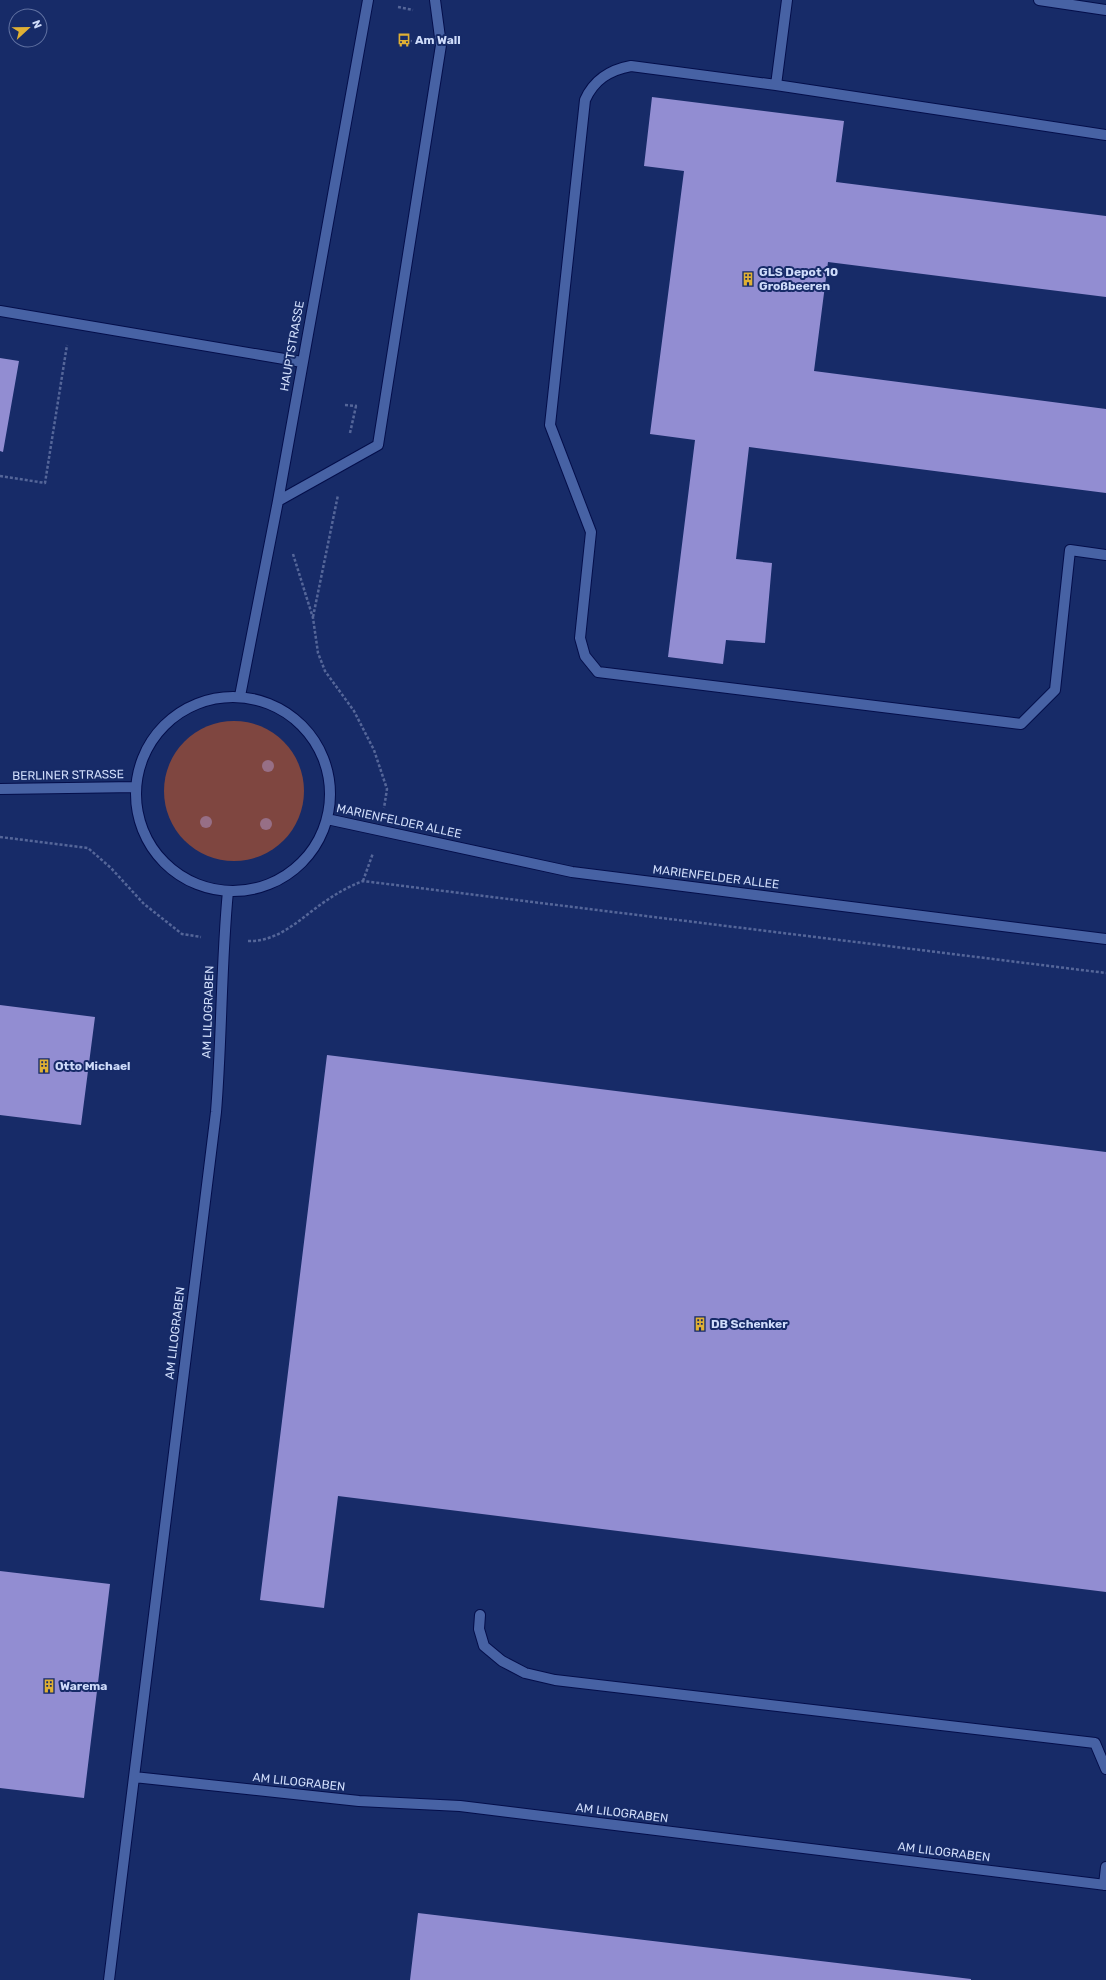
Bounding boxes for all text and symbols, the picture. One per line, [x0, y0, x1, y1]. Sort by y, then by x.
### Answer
north arrow [8, 8, 48, 48]
text: N [29, 18, 44, 31]
bus stop icon: Am Wall [396, 32, 412, 48]
place label: Am Wall [415, 33, 461, 47]
place label: GLS Depot 10 Großbeeren [759, 265, 838, 293]
building icon: GLS Depot 10 Großbeeren [740, 271, 756, 287]
street label: HAUPTSTRASSE [277, 300, 307, 392]
street label: BERLINER STRASSE [12, 767, 124, 783]
street label: MARIENFELDER ALLEE [335, 801, 463, 841]
street label: MARIENFELDER ALLEE [652, 862, 780, 892]
street label: AM LILOGRABEN [199, 965, 217, 1059]
building icon: Otto Michael [36, 1058, 52, 1074]
place label: Otto Michael [55, 1059, 131, 1073]
street label: AM LILOGRABEN [162, 1286, 188, 1380]
building icon: DB Schenker [692, 1316, 708, 1332]
place label: DB Schenker [711, 1317, 788, 1331]
building icon: Warema [41, 1678, 57, 1694]
place label: Warema [60, 1679, 107, 1693]
street label: AM LILOGRABEN [252, 1770, 346, 1794]
street label: AM LILOGRABEN [575, 1800, 669, 1826]
street label: AM LILOGRABEN [897, 1839, 991, 1865]

